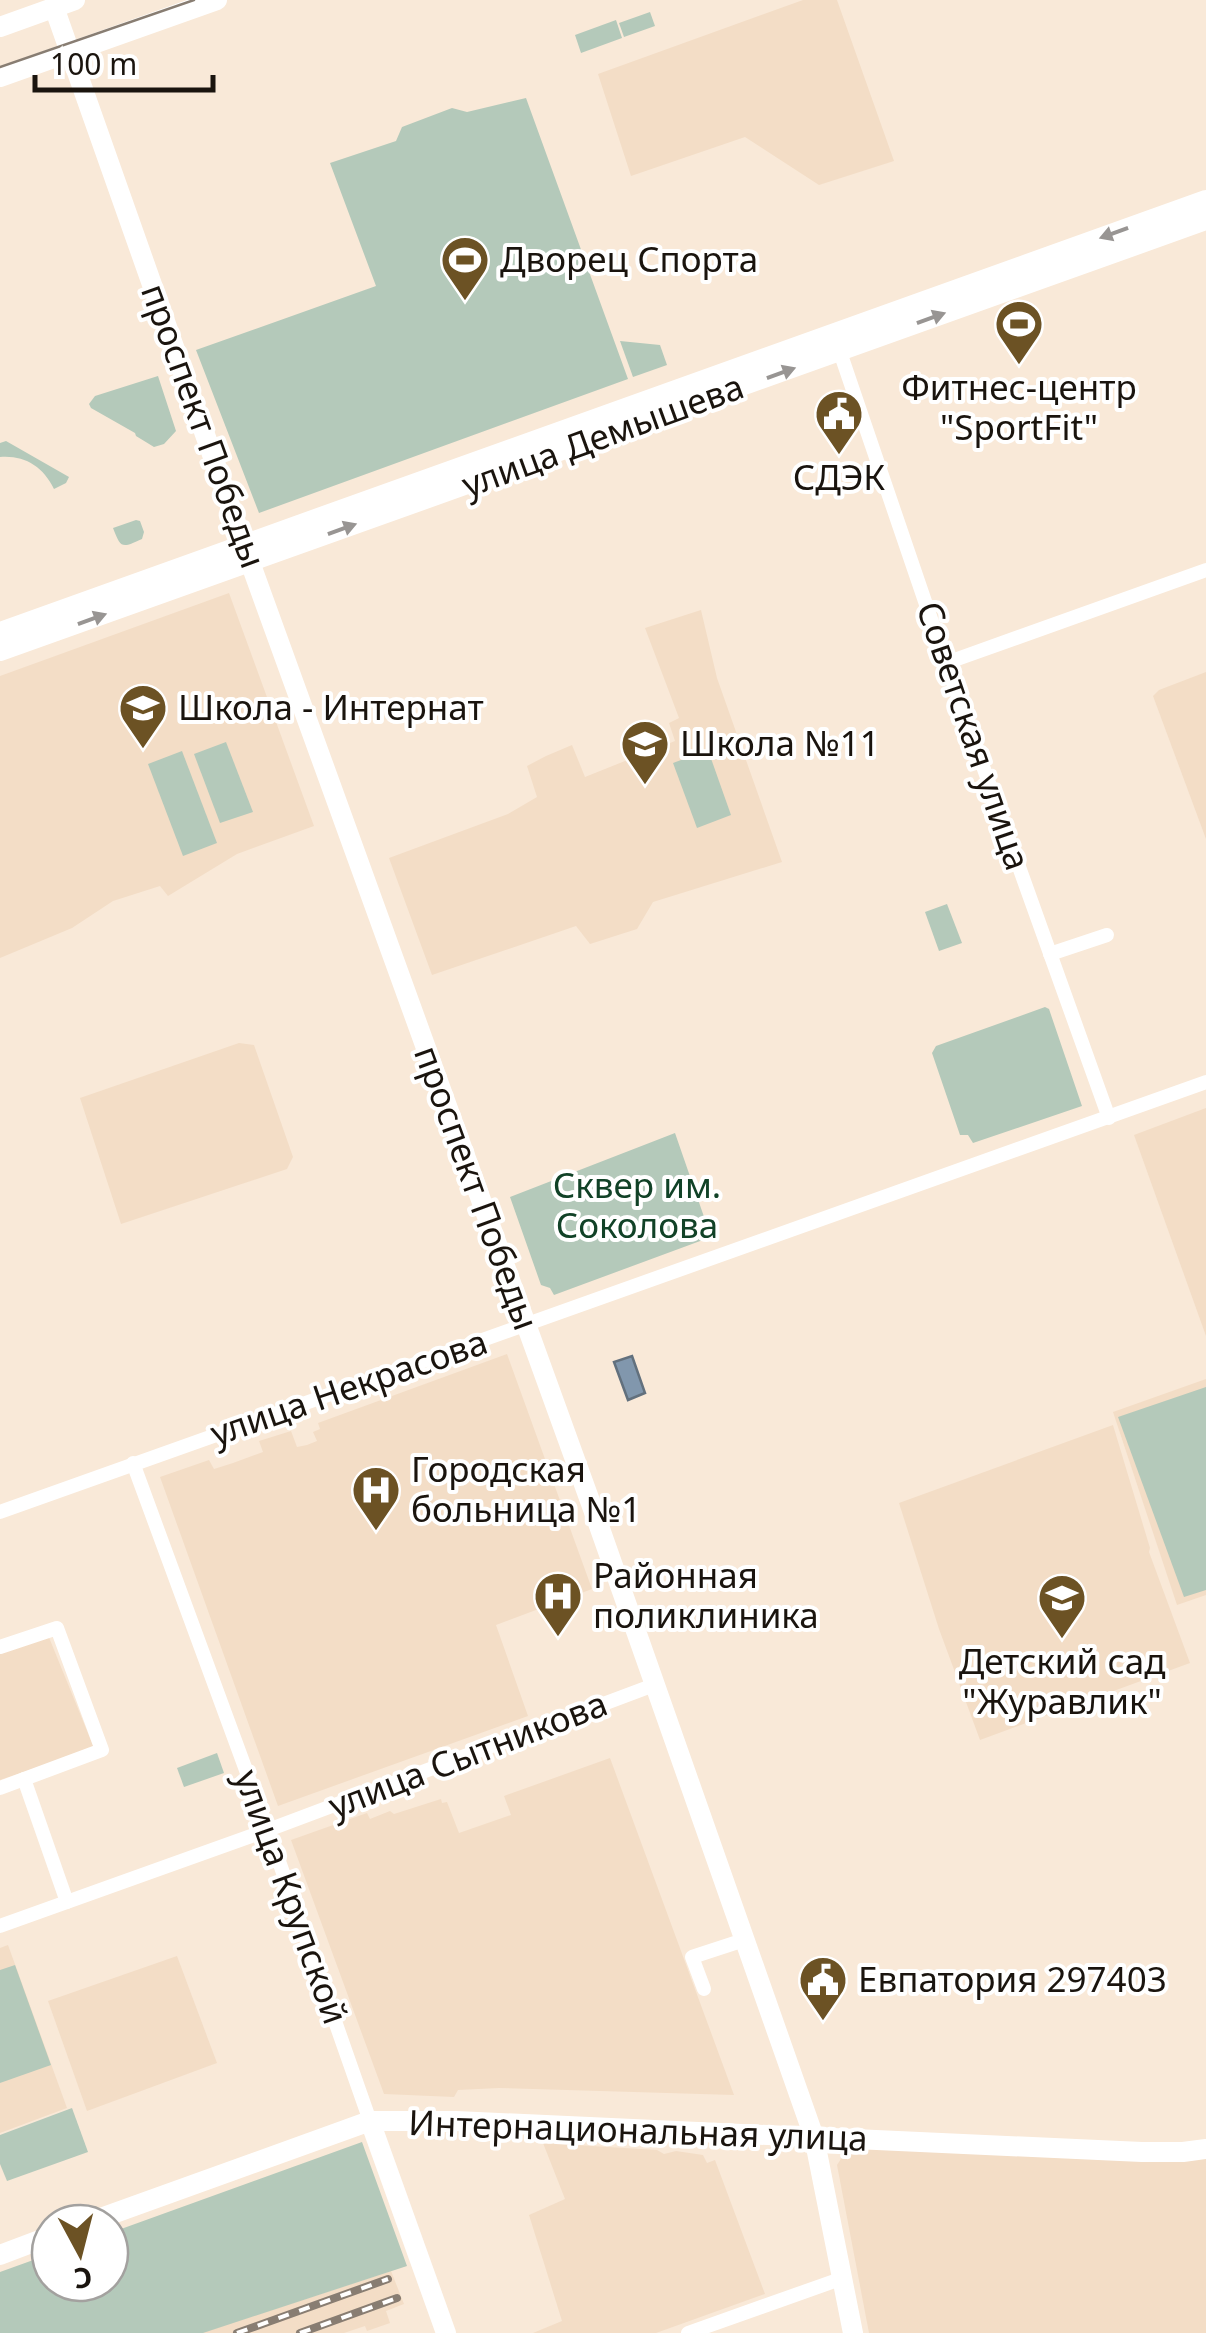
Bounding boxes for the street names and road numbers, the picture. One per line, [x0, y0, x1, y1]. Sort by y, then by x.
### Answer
street label: проспект Победы [131, 277, 278, 574]
street label: улица Демышева [455, 362, 750, 507]
street label: Советская улица [906, 595, 1042, 876]
street label: проспект Победы [404, 1039, 551, 1336]
street label: улица Некрасова [204, 1317, 493, 1456]
street label: улица Сытникова [321, 1679, 613, 1828]
street label: улица Крупской [225, 1763, 360, 2030]
street label: Интернациональная улица [408, 2098, 868, 2161]

